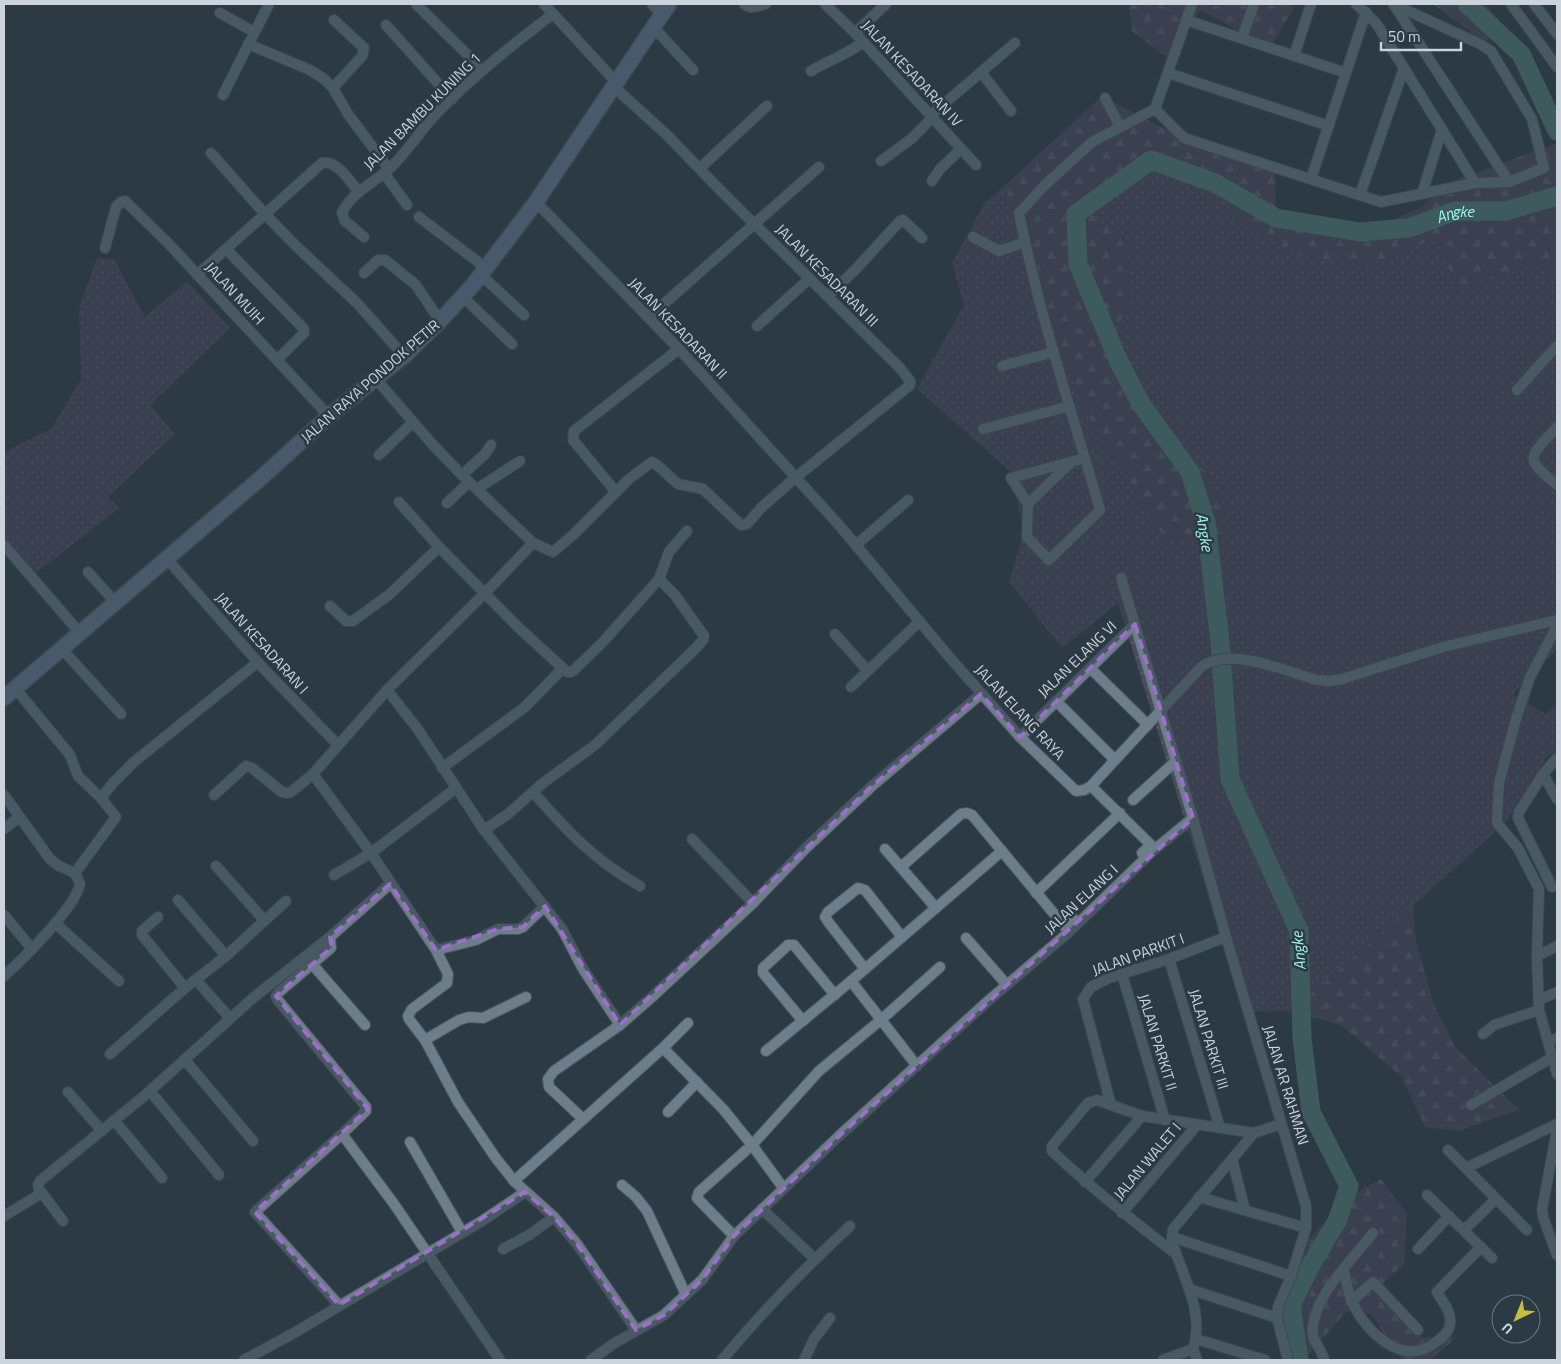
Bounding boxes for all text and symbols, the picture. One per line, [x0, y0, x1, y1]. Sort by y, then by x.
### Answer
street label: JALAN KESADARAN IV [856, 14, 968, 132]
scale bar [1381, 20, 1461, 52]
text: 50 m [1388, 25, 1421, 48]
street label: JALAN BAMBU KUNING 1 [358, 47, 486, 175]
water label: Angke [1432, 199, 1476, 229]
street label: JALAN KESADARAN III [770, 218, 884, 332]
street label: JALAN MUIH [200, 256, 270, 330]
street label: JALAN KESADARAN II [623, 272, 733, 384]
street label: JALAN RAYA PONDOK PETIR [295, 314, 445, 448]
water label: Angke [1190, 511, 1220, 555]
street label: JALAN KESADARAN I [210, 587, 314, 699]
street label: JALAN ELANG VI [1032, 615, 1122, 703]
street label: JALAN ELANG RAYA [969, 659, 1071, 765]
street label: JALAN ELANG I [1039, 859, 1123, 939]
street label: JALAN PARKIT I [1089, 927, 1187, 981]
water label: Angke [1284, 929, 1312, 971]
street label: JALAN PARKIT III [1183, 986, 1235, 1092]
street label: JALAN PARKIT II [1132, 991, 1184, 1093]
street label: JALAN AR RAHMAN [1257, 1022, 1315, 1148]
street label: JALAN WALET I [1108, 1117, 1186, 1205]
north arrow [1491, 1294, 1541, 1344]
text: U [1496, 1318, 1517, 1340]

